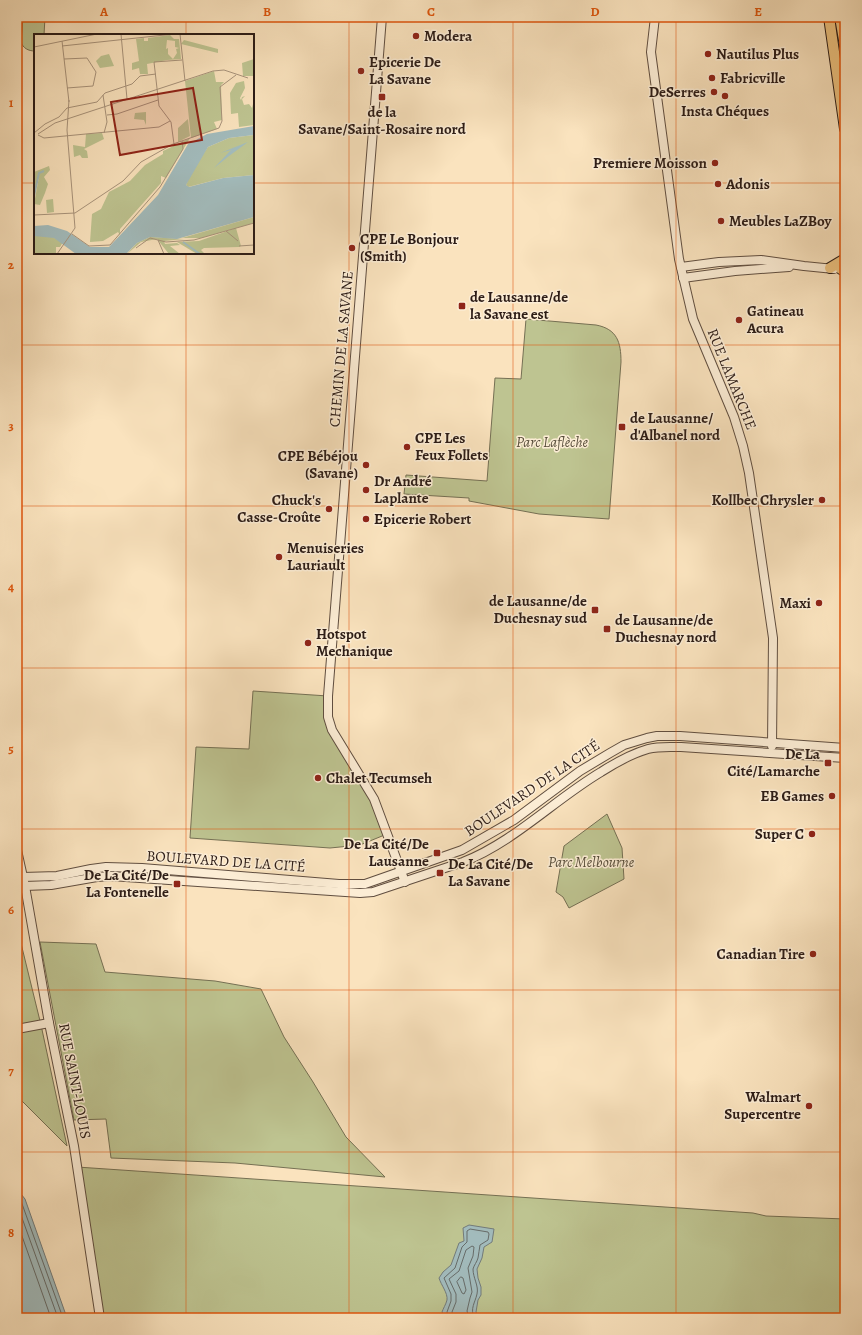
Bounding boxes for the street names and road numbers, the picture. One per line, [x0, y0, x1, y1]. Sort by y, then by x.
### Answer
street label: CHEMIN DE LA SAVANE [324, 270, 358, 428]
street label: RUE LAMARCHE [703, 325, 761, 433]
street label: BOULEVARD DE LA CITÉ [460, 735, 604, 841]
street label: BOULEVARD DE LA CITÉ [146, 845, 306, 877]
street label: RUE SAINT-LOUIS [54, 1021, 96, 1141]

